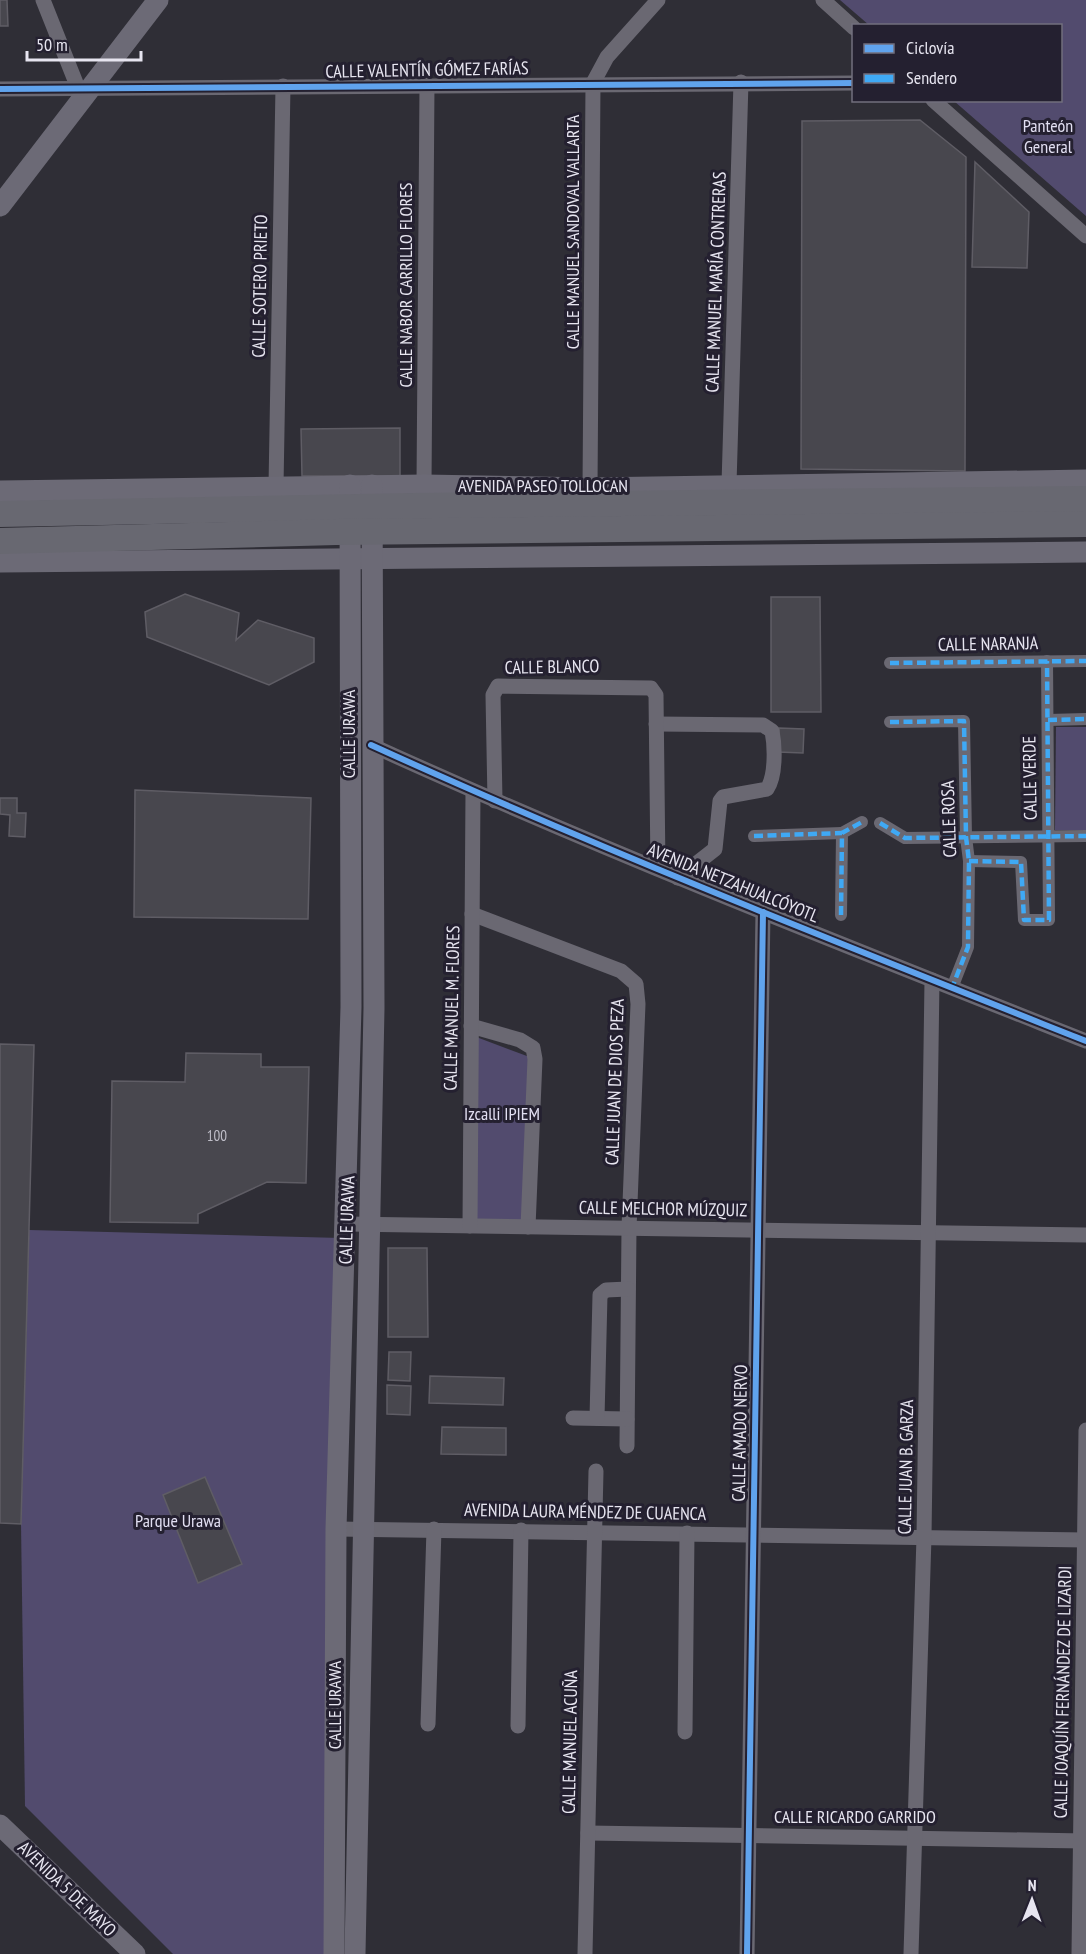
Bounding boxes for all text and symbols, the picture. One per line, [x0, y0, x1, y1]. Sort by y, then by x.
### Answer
scale bar [27, 24, 141, 62]
legend [852, 24, 1062, 102]
text: 50 m [36, 33, 68, 56]
text: Ciclovía [906, 36, 954, 59]
street label: CALLE VALENTÍN GÓMEZ FARÍAS [325, 56, 529, 83]
text: Sendero [906, 66, 957, 89]
street label: CALLE MANUEL SANDOVAL VALLARTA [561, 114, 584, 349]
park label: Panteón General [1023, 114, 1073, 158]
street label: CALLE MANUEL MARÍA CONTRERAS [700, 171, 731, 393]
street label: CALLE NABOR CARRILLO FLORES [394, 182, 417, 388]
street label: CALLE SOTERO PRIETO [247, 214, 272, 358]
street label: AVENIDA PASEO TOLLOCAN [458, 474, 628, 497]
street label: CALLE NARANJA [938, 631, 1039, 656]
street label: CALLE BLANCO [504, 654, 600, 679]
street label: CALLE URAWA [337, 689, 360, 778]
street label: CALLE VERDE [1017, 736, 1042, 820]
street label: CALLE ROSA [936, 780, 961, 858]
street label: AVENIDA NETZAHUALCÓYOTL [644, 838, 823, 928]
street label: CALLE MANUEL M. FLORES [439, 925, 464, 1091]
street label: CALLE JUAN DE DIOS PEZA [600, 998, 629, 1166]
park label: Izcalli IPIEM [464, 1102, 540, 1125]
house number: 100 [207, 1126, 227, 1145]
street label: CALLE URAWA [333, 1175, 360, 1265]
street label: CALLE MELCHOR MÚZQUIZ [579, 1196, 747, 1221]
street label: CALLE AMADO NERVO [727, 1364, 752, 1502]
street label: CALLE JUAN B. GARZA [893, 1399, 918, 1534]
street label: AVENIDA LAURA MÉNDEZ DE CUAENCA [464, 1498, 707, 1525]
park label: Parque Urawa [135, 1509, 221, 1532]
street label: CALLE JOAQUÍN FERNÁNDEZ DE LIZARDI [1049, 1565, 1076, 1819]
street label: CALLE URAWA [323, 1660, 346, 1749]
street label: CALLE MANUEL ACUÑA [557, 1669, 582, 1814]
street label: CALLE RICARDO GARRIDO [774, 1805, 936, 1828]
street label: AVENIDA 5 DE MAYO [13, 1836, 121, 1941]
north arrow [1002, 1870, 1062, 1930]
text: N [1028, 1875, 1037, 1895]

